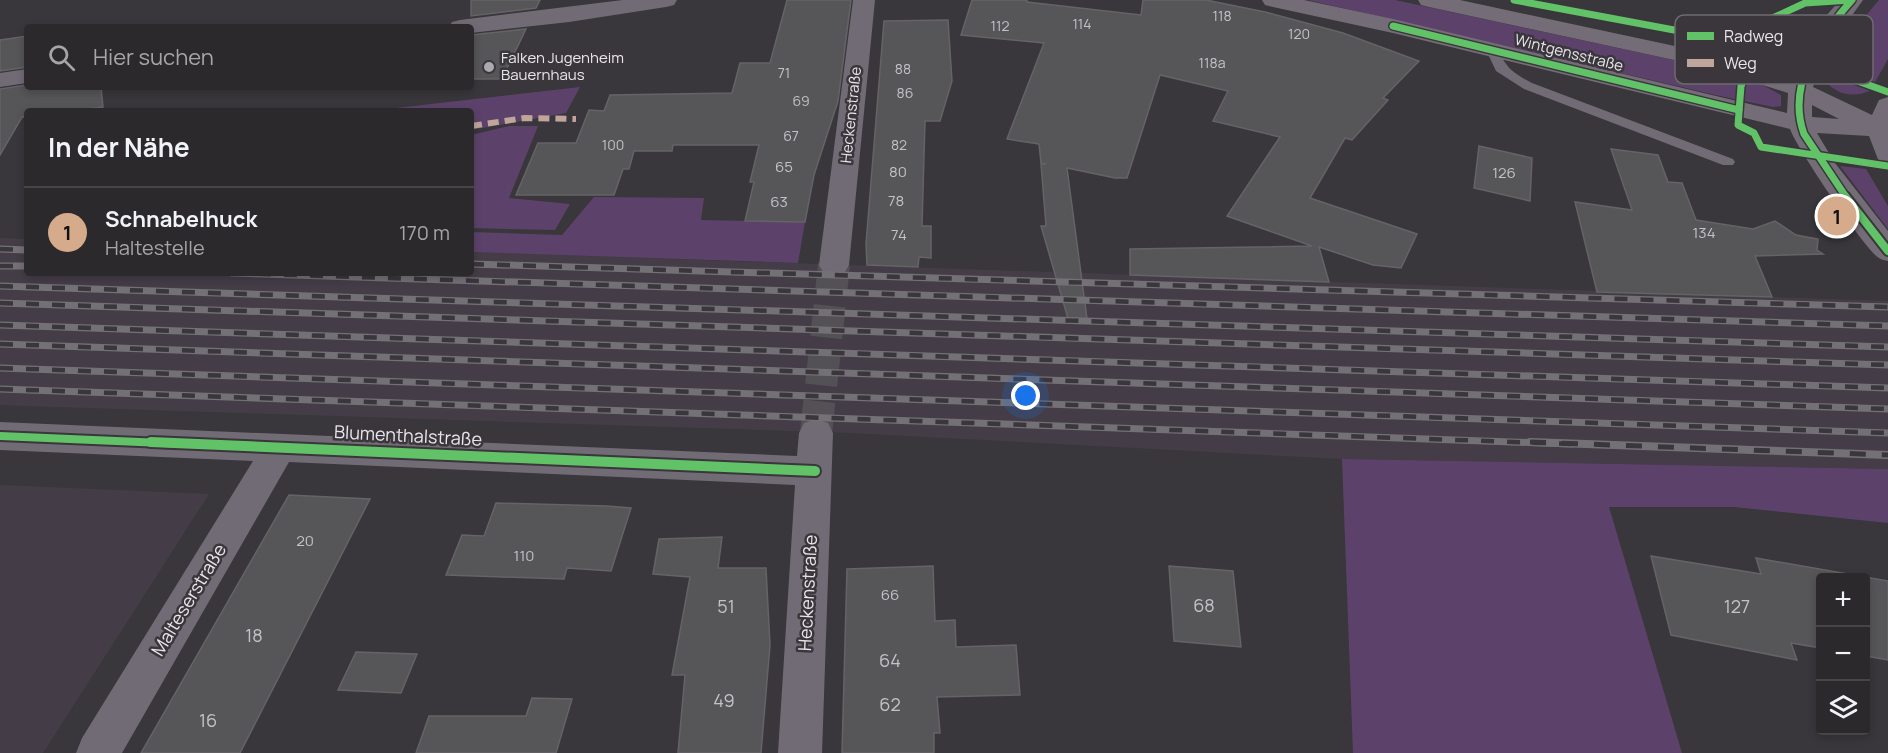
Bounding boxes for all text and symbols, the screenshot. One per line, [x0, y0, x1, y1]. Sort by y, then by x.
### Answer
house number: 118 [1212, 6, 1232, 25]
house number: 114 [1072, 14, 1092, 33]
legend [1675, 15, 1873, 84]
house number: 112 [991, 16, 1009, 35]
search box [24, 24, 474, 90]
house number: 120 [1288, 24, 1310, 43]
text: Radweg [1724, 25, 1783, 47]
street label: Wintgensstraße [1513, 29, 1626, 76]
icon: search [45, 41, 78, 74]
text: Hier suchen [93, 42, 214, 72]
place label: Falken Jugenheim Bauernhaus [501, 47, 624, 85]
text: Weg [1724, 52, 1757, 74]
house number: 118a [1199, 53, 1225, 72]
house number: 88 [895, 59, 911, 78]
marker: Falken Jugenheim Bauernhaus [482, 60, 496, 74]
house number: 71 [778, 63, 790, 82]
street label: Heckenstraße [835, 65, 866, 164]
house number: 86 [897, 83, 913, 102]
house number: 69 [792, 91, 810, 110]
house number: 67 [783, 126, 799, 145]
text: In der Nähe [48, 129, 190, 165]
house number: 100 [602, 135, 624, 154]
house number: 82 [891, 135, 907, 154]
house number: 65 [775, 156, 793, 177]
house number: 80 [889, 161, 907, 182]
house number: 126 [1492, 162, 1516, 183]
house number: 78 [888, 190, 904, 211]
house number: 63 [770, 191, 788, 212]
pin: 1 [1818, 194, 1856, 238]
text: Schnabelhuck [105, 204, 257, 234]
text: 1 [63, 219, 72, 246]
text: 170 m [399, 219, 450, 246]
house number: 134 [1693, 222, 1716, 243]
house number: 74 [891, 224, 907, 245]
text: Haltestelle [105, 234, 205, 261]
your location [1011, 381, 1040, 410]
street label: Blumenthalstraße [333, 419, 483, 451]
house number: 20 [296, 530, 314, 551]
street label: Heckenstraße [792, 534, 822, 652]
street label: Malteserstraße [145, 539, 231, 660]
house number: 110 [514, 545, 534, 566]
map controls [1816, 573, 1870, 735]
button: + [1816, 573, 1870, 627]
house number: 66 [881, 584, 899, 605]
house number: 68 [1193, 593, 1215, 617]
house number: 51 [717, 594, 735, 618]
house number: 127 [1724, 594, 1750, 618]
house number: 18 [245, 623, 263, 647]
button: − [1816, 627, 1870, 681]
house number: 64 [879, 648, 901, 672]
button: layers [1816, 681, 1870, 735]
house number: 49 [713, 688, 735, 712]
house number: 62 [879, 692, 901, 716]
house number: 16 [199, 708, 217, 732]

